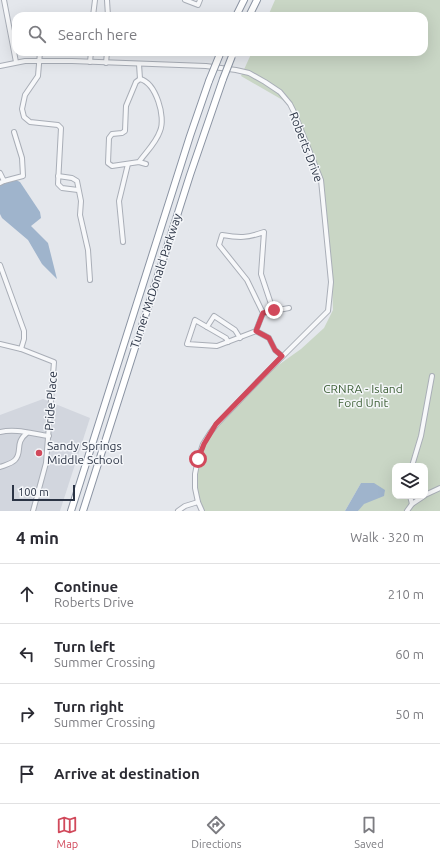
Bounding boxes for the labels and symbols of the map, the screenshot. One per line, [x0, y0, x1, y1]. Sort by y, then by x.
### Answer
street label: Roberts Drive [287, 110, 326, 184]
street label: Turner McDonald Parkway [128, 212, 184, 350]
route end [265, 301, 283, 319]
street label: Pride Place [42, 371, 59, 431]
park label: CRNRA - Island Ford Unit [323, 382, 403, 409]
place label: Sandy Springs Middle School [47, 439, 123, 466]
marker: Sandy Springs Middle School [34, 448, 44, 458]
route start [189, 450, 207, 468]
scale bar [12, 483, 75, 502]

